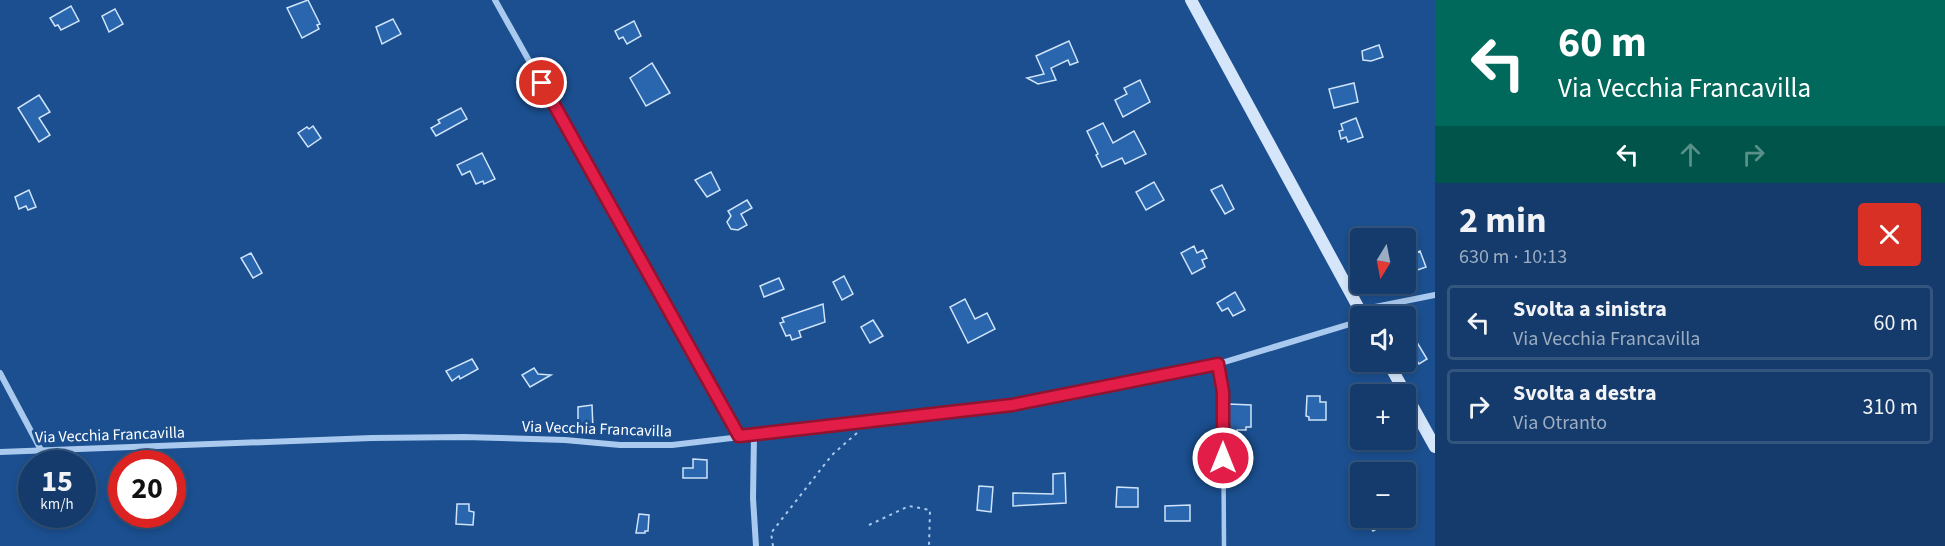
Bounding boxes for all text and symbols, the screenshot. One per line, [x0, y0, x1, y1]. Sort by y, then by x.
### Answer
text: 60 m [1558, 13, 1647, 73]
icon: left [1459, 24, 1537, 102]
pin [516, 57, 567, 108]
icon: arrive [525, 66, 558, 99]
text: Via Vecchia Francavilla [1558, 69, 1811, 108]
icon: left [1611, 138, 1644, 171]
icon: ahead [1674, 138, 1707, 171]
icon: right [1737, 138, 1770, 171]
text: 2 min [1459, 195, 1547, 246]
button: close [1858, 203, 1921, 266]
north arrow [1350, 228, 1416, 294]
map controls [1350, 228, 1416, 528]
text: 630 m · 10:13 [1459, 243, 1567, 271]
text: Svolta a sinistra [1513, 293, 1667, 325]
button: sound [1350, 306, 1416, 372]
icon: left [1462, 306, 1495, 339]
text: 60 m [1873, 307, 1918, 339]
text: Via Vecchia Francavilla [1513, 325, 1700, 353]
text: Svolta a destra [1513, 377, 1657, 409]
button: + [1350, 384, 1416, 450]
icon: right [1462, 390, 1495, 423]
text: 310 m [1863, 391, 1918, 423]
text: Via Otranto [1513, 409, 1607, 437]
street label: Via Vecchia Francavilla [522, 415, 672, 443]
street label: Via Vecchia Francavilla [35, 421, 185, 449]
position arrow [1191, 426, 1255, 490]
speed limit sign: 20 [108, 450, 186, 528]
text: 15 [41, 460, 73, 503]
button: − [1350, 462, 1416, 528]
text: km/h [40, 494, 74, 515]

